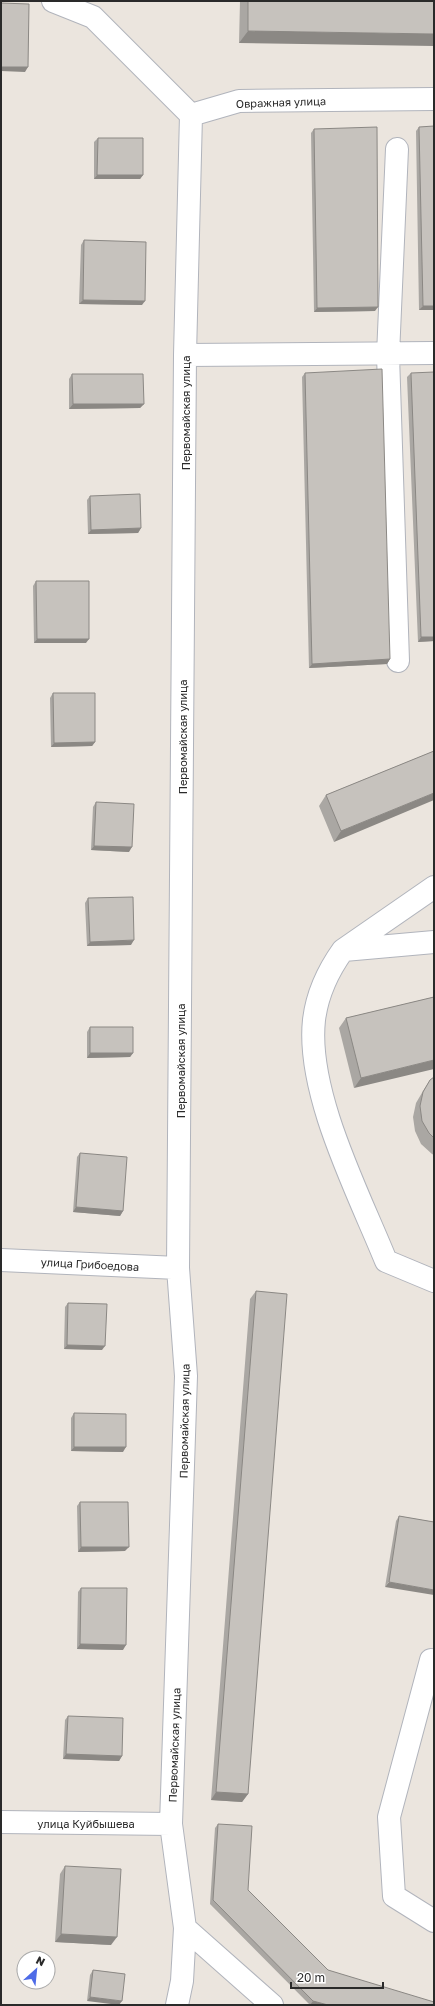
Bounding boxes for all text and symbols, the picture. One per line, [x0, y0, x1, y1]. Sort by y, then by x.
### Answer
street label: Овражная улица [236, 94, 326, 110]
street label: Первомайская улица [179, 356, 192, 470]
street label: Первомайская улица [176, 680, 189, 794]
street label: Первомайская улица [174, 1004, 187, 1118]
street label: улица Грибоедова [40, 1255, 140, 1273]
street label: Первомайская улица [176, 1364, 192, 1478]
street label: Первомайская улица [166, 1687, 182, 1803]
street label: улица Куйбышева [37, 1817, 135, 1830]
north arrow [16, 1950, 56, 1990]
text: N [34, 1953, 47, 1968]
scale bar [291, 1964, 383, 1990]
text: 20 m [297, 1970, 325, 1985]

